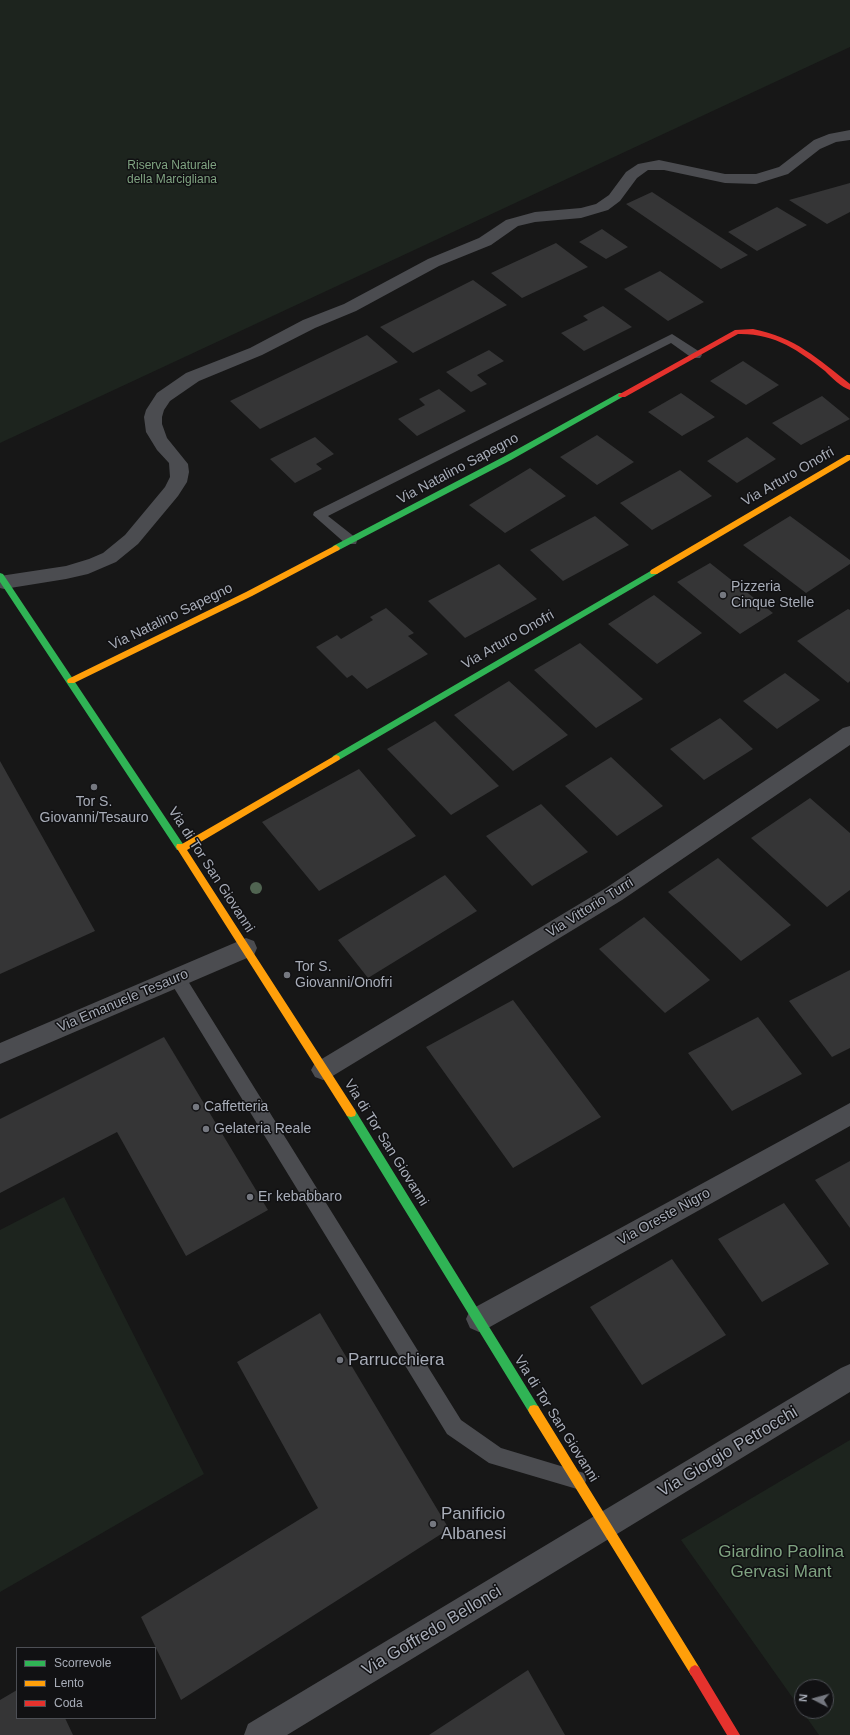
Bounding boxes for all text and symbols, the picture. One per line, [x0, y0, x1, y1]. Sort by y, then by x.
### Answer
park label: Riserva Naturale della Marcigliana [127, 159, 217, 187]
street label: Via Natalino Sapegno [394, 430, 522, 508]
street label: Via Arturo Onofri [739, 444, 837, 510]
place label: Pizzeria Cinque Stelle [731, 579, 814, 612]
street label: Via Natalino Sapegno [107, 580, 235, 654]
marker: Pizzeria Cinque Stelle [718, 590, 728, 600]
street label: Via Arturo Onofri [459, 607, 557, 673]
marker: Tor S. Giovanni/Tesauro [89, 782, 99, 792]
place label: Tor S. Giovanni/Tesauro [40, 794, 148, 826]
street label: Via di Tor San Giovanni [164, 804, 258, 936]
street label: Via Vittorio Turri [543, 875, 637, 941]
place label: Tor S. Giovanni/Onofri [295, 959, 392, 992]
street label: Via Emanuele Tesauro [55, 966, 191, 1036]
marker: Tor S. Giovanni/Onofri [282, 970, 292, 980]
street label: Via di Tor San Giovanni [340, 1077, 432, 1209]
place label: Caffetteria [204, 1099, 268, 1115]
marker: Caffetteria [191, 1102, 201, 1112]
place label: Gelateria Reale [214, 1121, 311, 1137]
marker: Gelateria Reale [201, 1124, 211, 1134]
street label: Via Oreste Nigro [615, 1185, 713, 1249]
place label: Er kebabbaro [258, 1189, 342, 1205]
marker: Er kebabbaro [245, 1192, 255, 1202]
place label: Parrucchiera [348, 1350, 444, 1370]
street label: Via di Tor San Giovanni [510, 1353, 602, 1485]
marker: Parrucchiera [335, 1355, 345, 1365]
street label: Via Giorgio Petrocchi [654, 1402, 802, 1502]
place label: Panificio Albanesi [441, 1504, 506, 1544]
marker: Panificio Albanesi [428, 1519, 438, 1529]
park label: Giardino Paolina Gervasi Mant [718, 1542, 844, 1582]
street label: Via Goffredo Bellonci [359, 1581, 505, 1681]
legend [16, 1647, 156, 1719]
text: Scorrevole [54, 1656, 111, 1670]
text: Lento [54, 1676, 84, 1690]
north arrow [794, 1679, 834, 1719]
text: N [797, 1693, 809, 1702]
text: Coda [54, 1696, 83, 1710]

